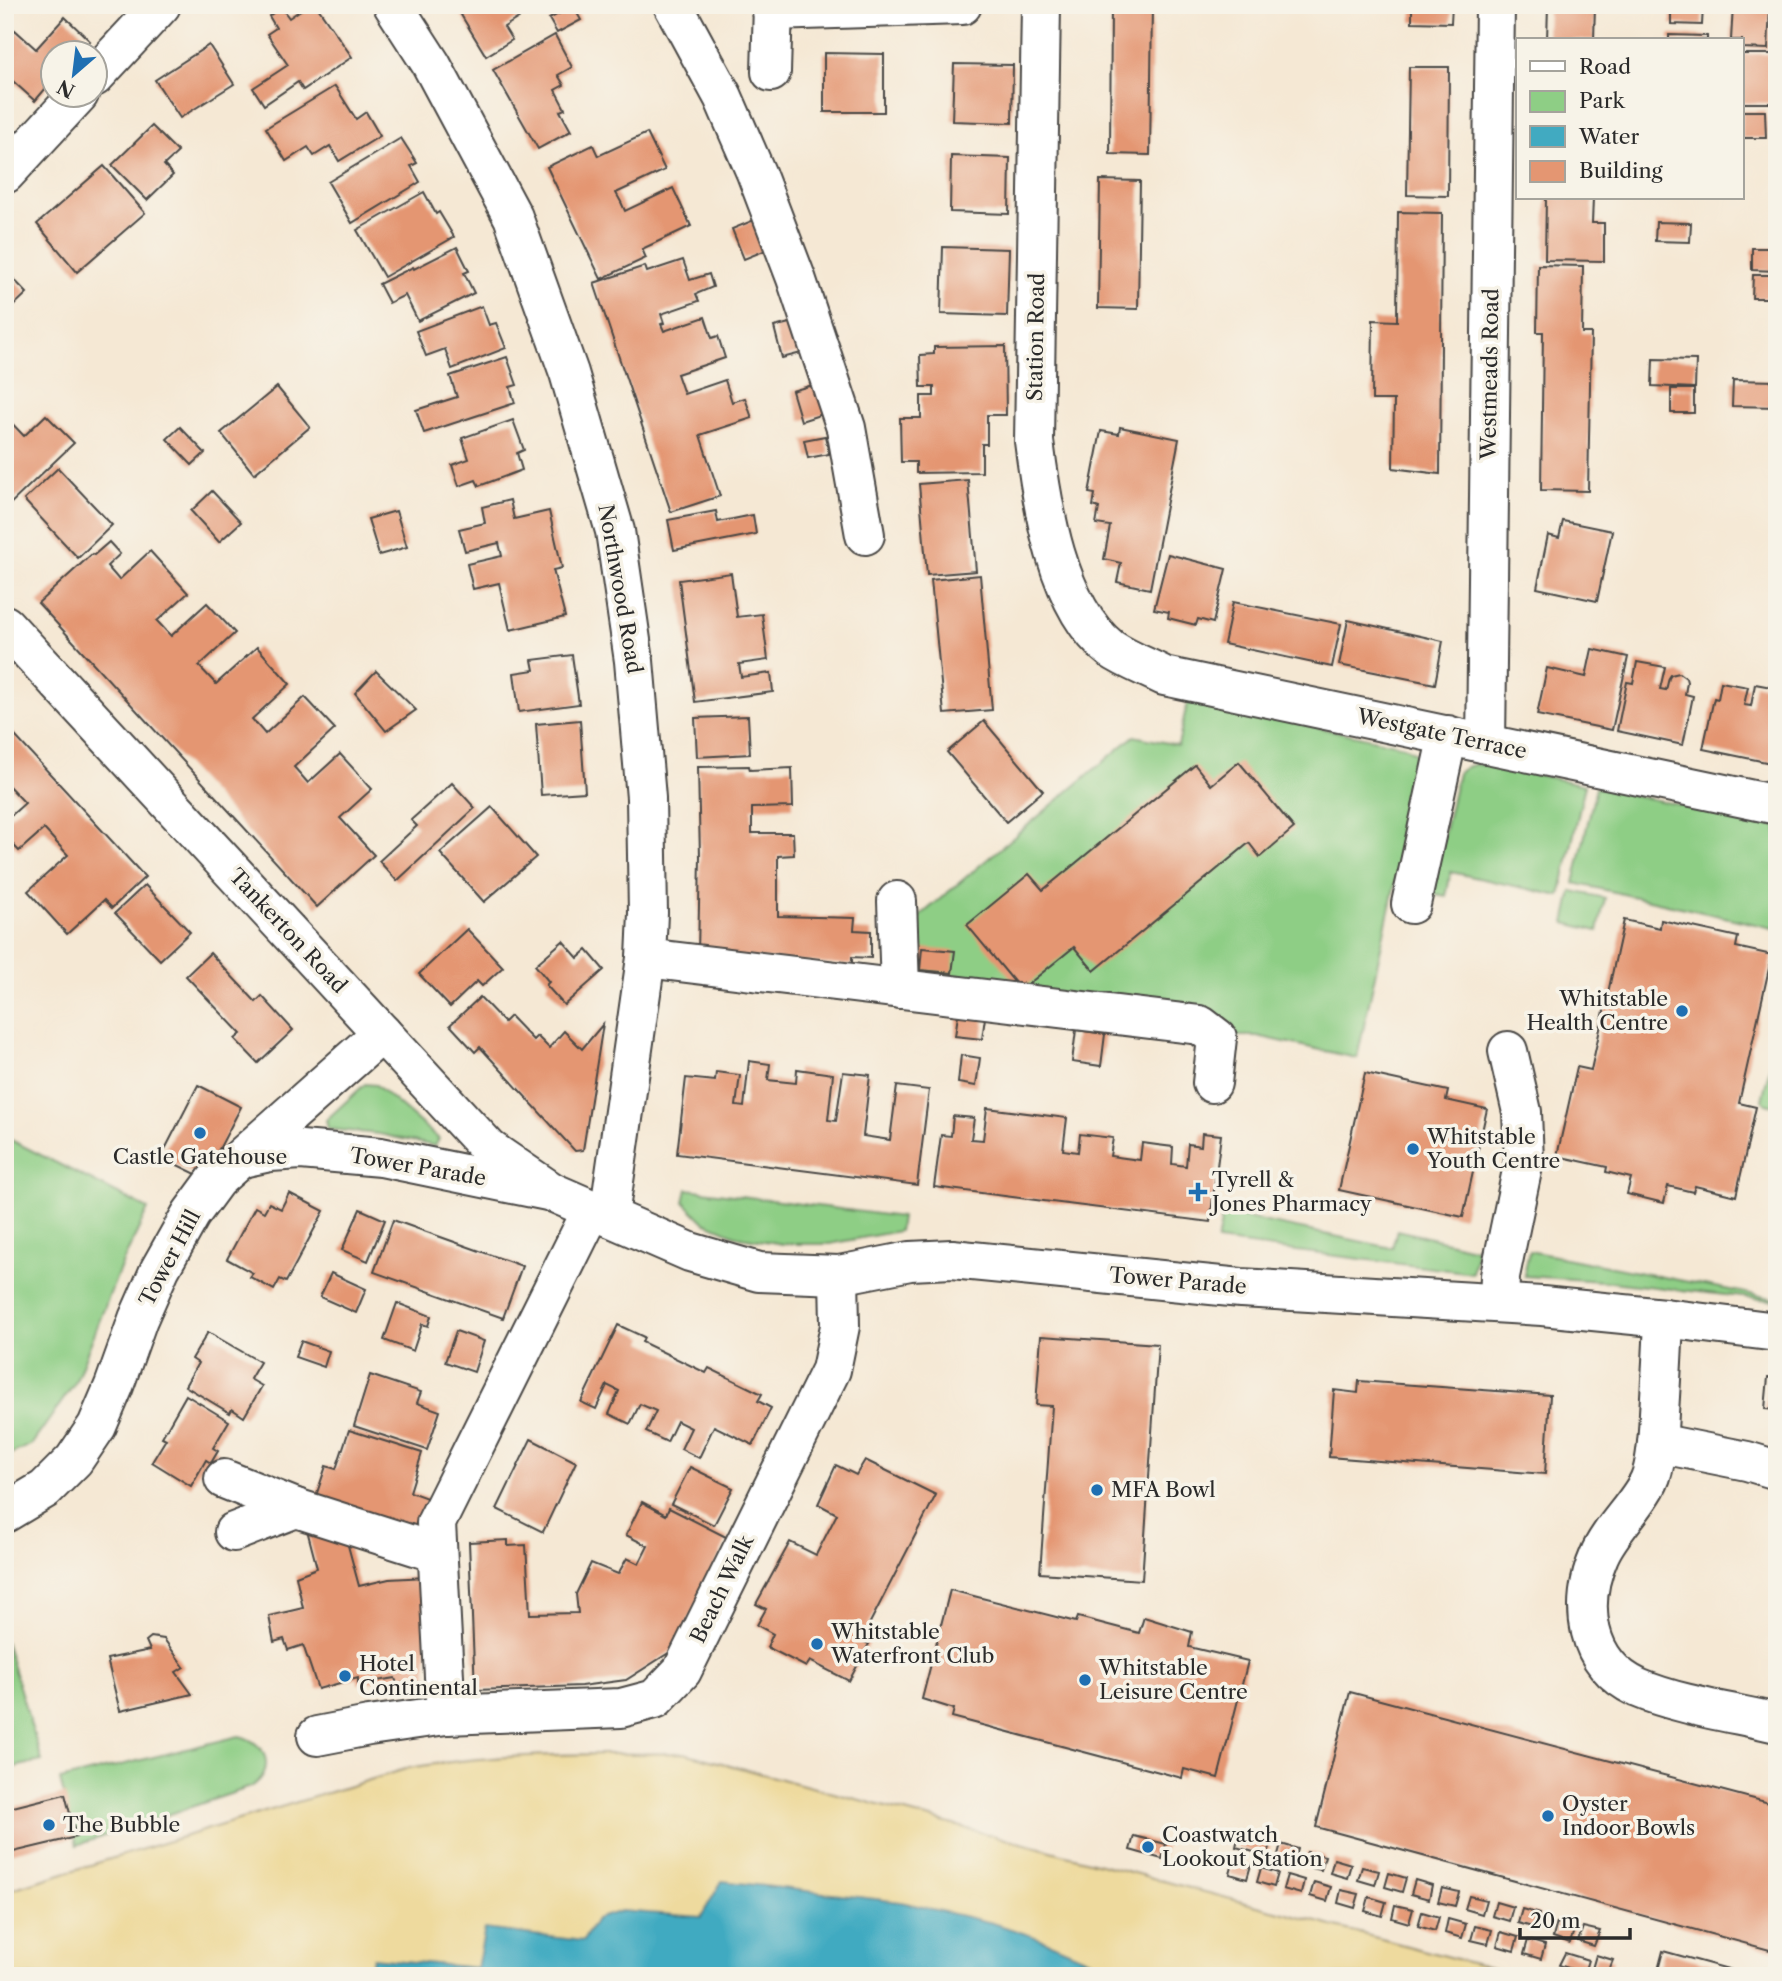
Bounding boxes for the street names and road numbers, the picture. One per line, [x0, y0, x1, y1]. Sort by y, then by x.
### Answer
street label: Station Road [1022, 272, 1049, 401]
street label: Westmeads Road [1475, 288, 1503, 461]
street label: Northwood Road [593, 502, 648, 676]
street label: Westgate Terrace [1354, 703, 1529, 764]
street label: Tankerton Road [224, 863, 352, 998]
street label: Tower Parade [348, 1142, 488, 1191]
street label: Tower Hill [134, 1205, 205, 1310]
street label: Tower Parade [1108, 1262, 1248, 1299]
street label: Beach Walk [685, 1530, 759, 1647]

